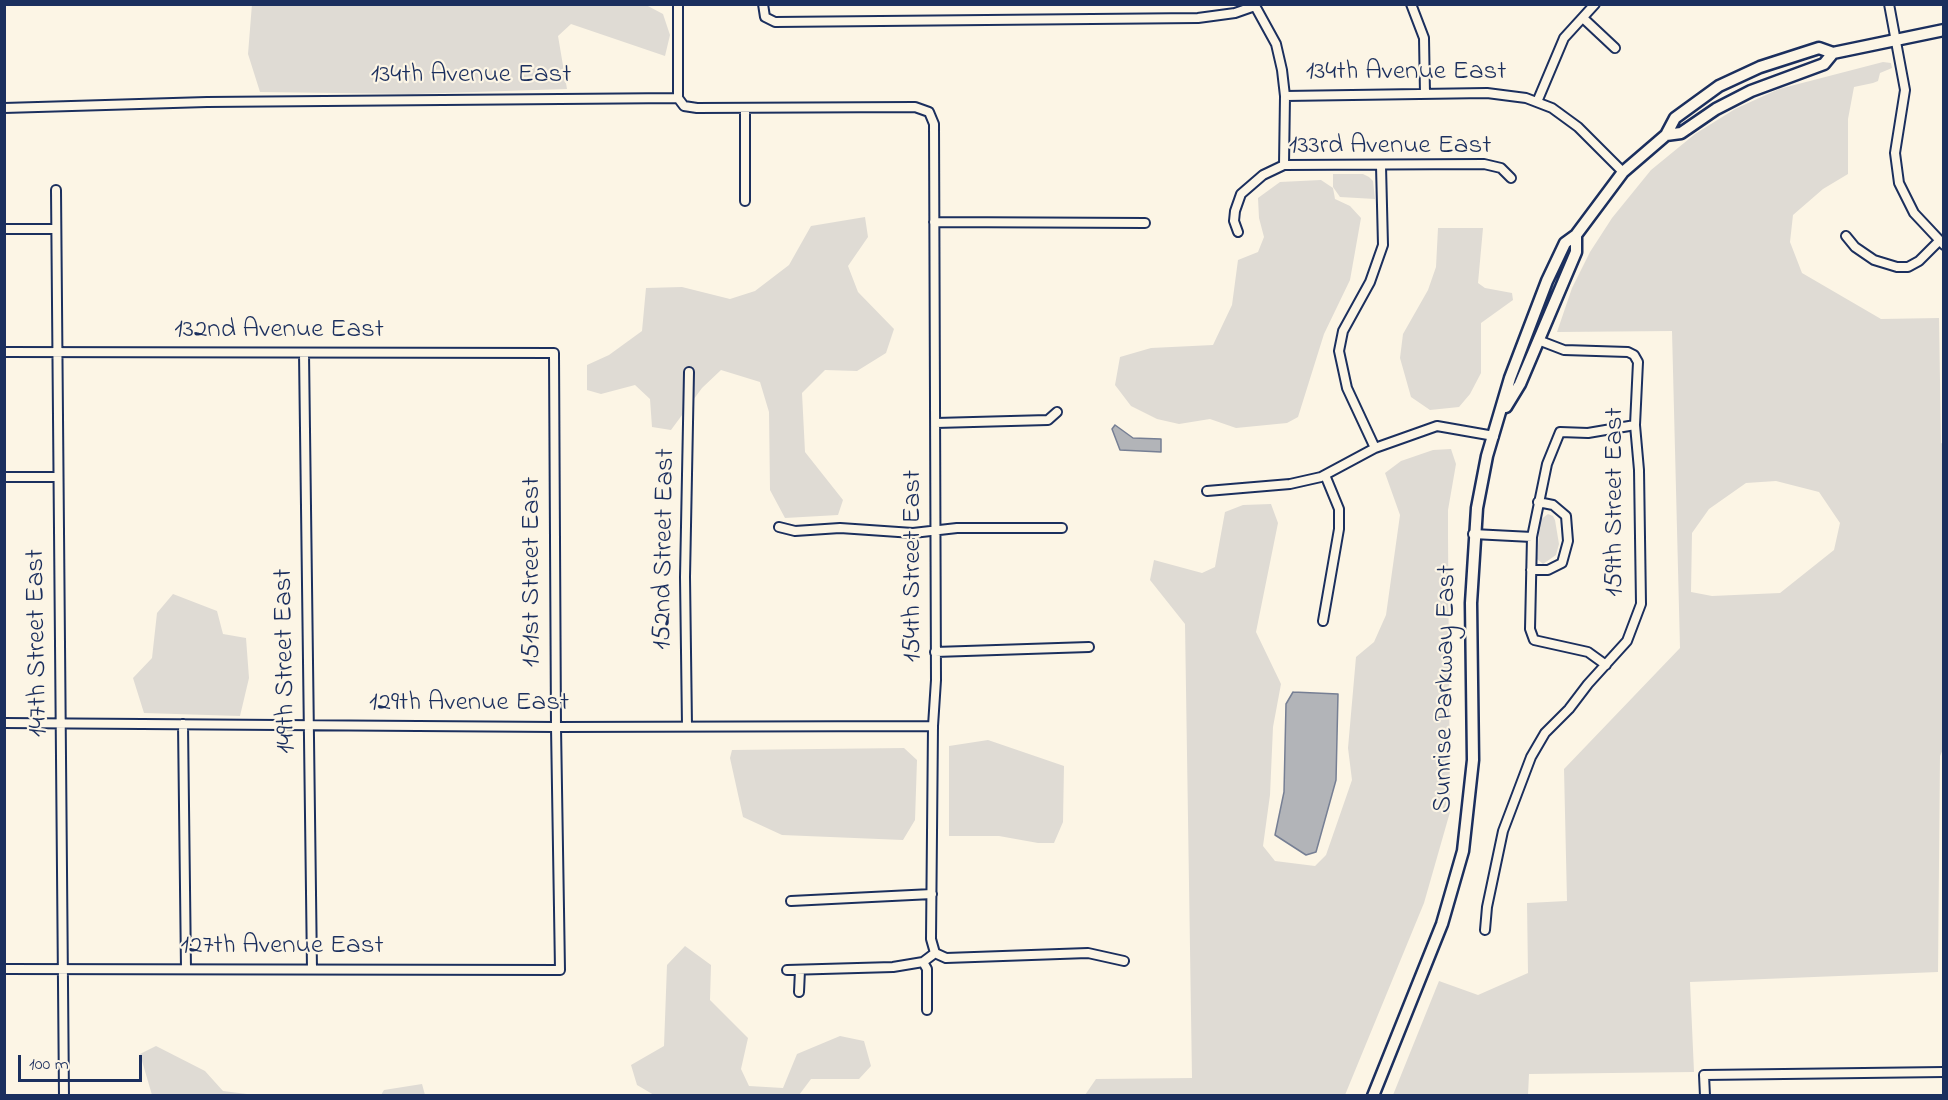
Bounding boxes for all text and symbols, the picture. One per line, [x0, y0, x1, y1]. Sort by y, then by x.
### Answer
street label: 134th Avenue East [1306, 58, 1506, 90]
street label: 134th Avenue East [371, 61, 571, 93]
street label: 133rd Avenue East [1289, 132, 1491, 164]
street label: 132nd Avenue East [174, 316, 384, 348]
street label: 159th Street East [1601, 407, 1633, 597]
street label: 152nd Street East [648, 448, 684, 650]
street label: 154th Street East [899, 470, 931, 662]
street label: 151st Street East [518, 477, 550, 667]
street label: 147th Street East [21, 549, 57, 737]
street label: Sunrise Parkway East [1429, 565, 1465, 813]
street label: 149th Street East [269, 568, 305, 754]
street label: 129th Avenue East [369, 689, 569, 721]
street label: 127th Avenue East [180, 932, 384, 964]
scale bar [21, 1043, 146, 1081]
text: 100 m [29, 1052, 69, 1078]

